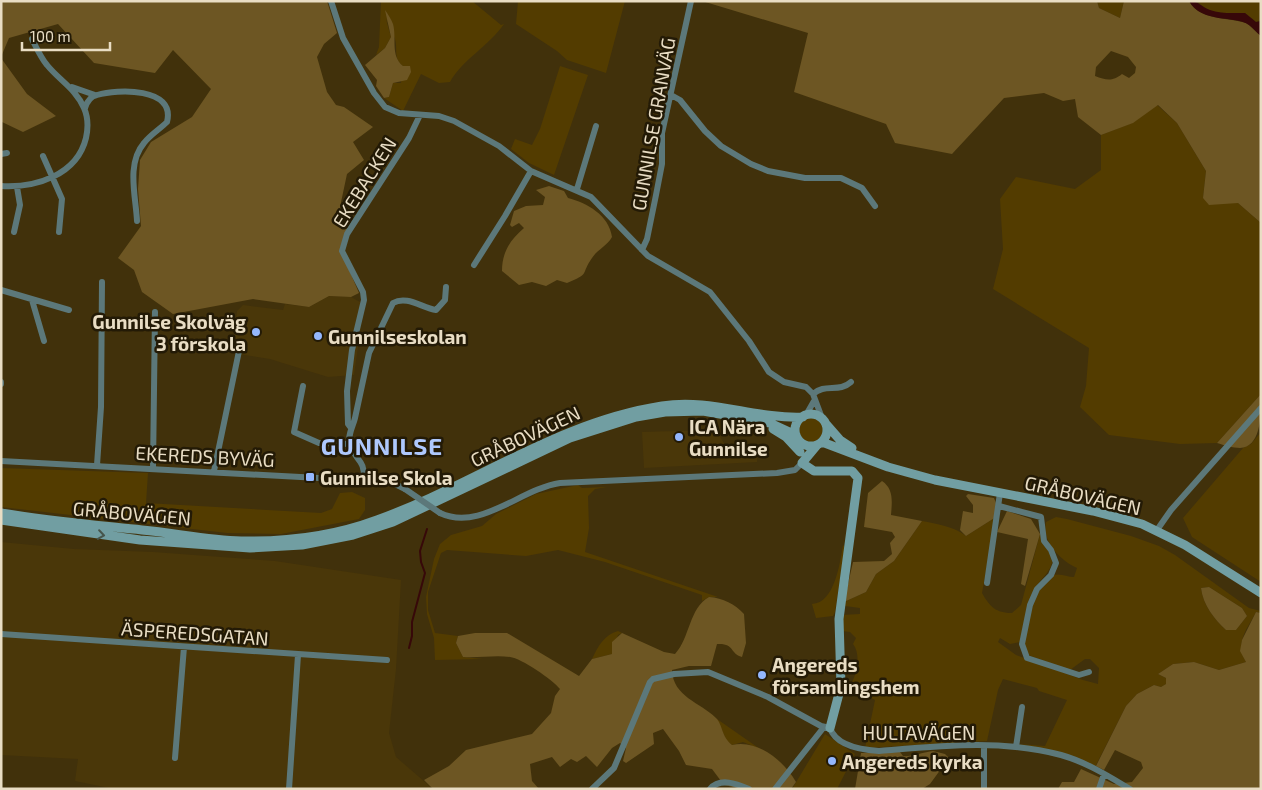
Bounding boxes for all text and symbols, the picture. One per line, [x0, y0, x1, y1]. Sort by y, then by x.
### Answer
scale bar [22, 20, 110, 52]
text: 100 m [30, 27, 71, 45]
street label: GUNNILSE GRANVÄG [626, 36, 680, 212]
street label: EKEBACKEN [327, 133, 401, 231]
place label: Gunnilse Skolväg 3 förskola [92, 310, 246, 355]
place label: Gunnilseskolan [328, 325, 467, 348]
marker: Gunnilse Skolväg 3 förskola [250, 326, 262, 338]
marker: Gunnilseskolan [312, 330, 324, 342]
street label: GRÅBOVÄGEN [466, 401, 584, 471]
place label: ICA Nära Gunnilse [689, 415, 768, 460]
district label: GUNNILSE [321, 431, 443, 460]
marker: ICA Nära Gunnilse [673, 431, 685, 443]
street label: EKEREDS BYVÄG [135, 441, 275, 471]
place label: Gunnilse Skola [320, 466, 452, 489]
street label: GRÅBOVÄGEN [1023, 470, 1143, 520]
marker: Gunnilse Skola [304, 471, 316, 483]
street label: GRÅBOVÄGEN [72, 496, 192, 530]
one-way arrow [98, 529, 106, 540]
street label: ÄSPEREDSGATAN [121, 616, 269, 650]
place label: Angereds församlingshem [772, 653, 919, 698]
marker: Angereds församlingshem [756, 669, 768, 681]
street label: HULTAVÄGEN [863, 721, 975, 744]
place label: Angereds kyrka [842, 750, 983, 774]
marker: Angereds kyrka [826, 755, 838, 767]

